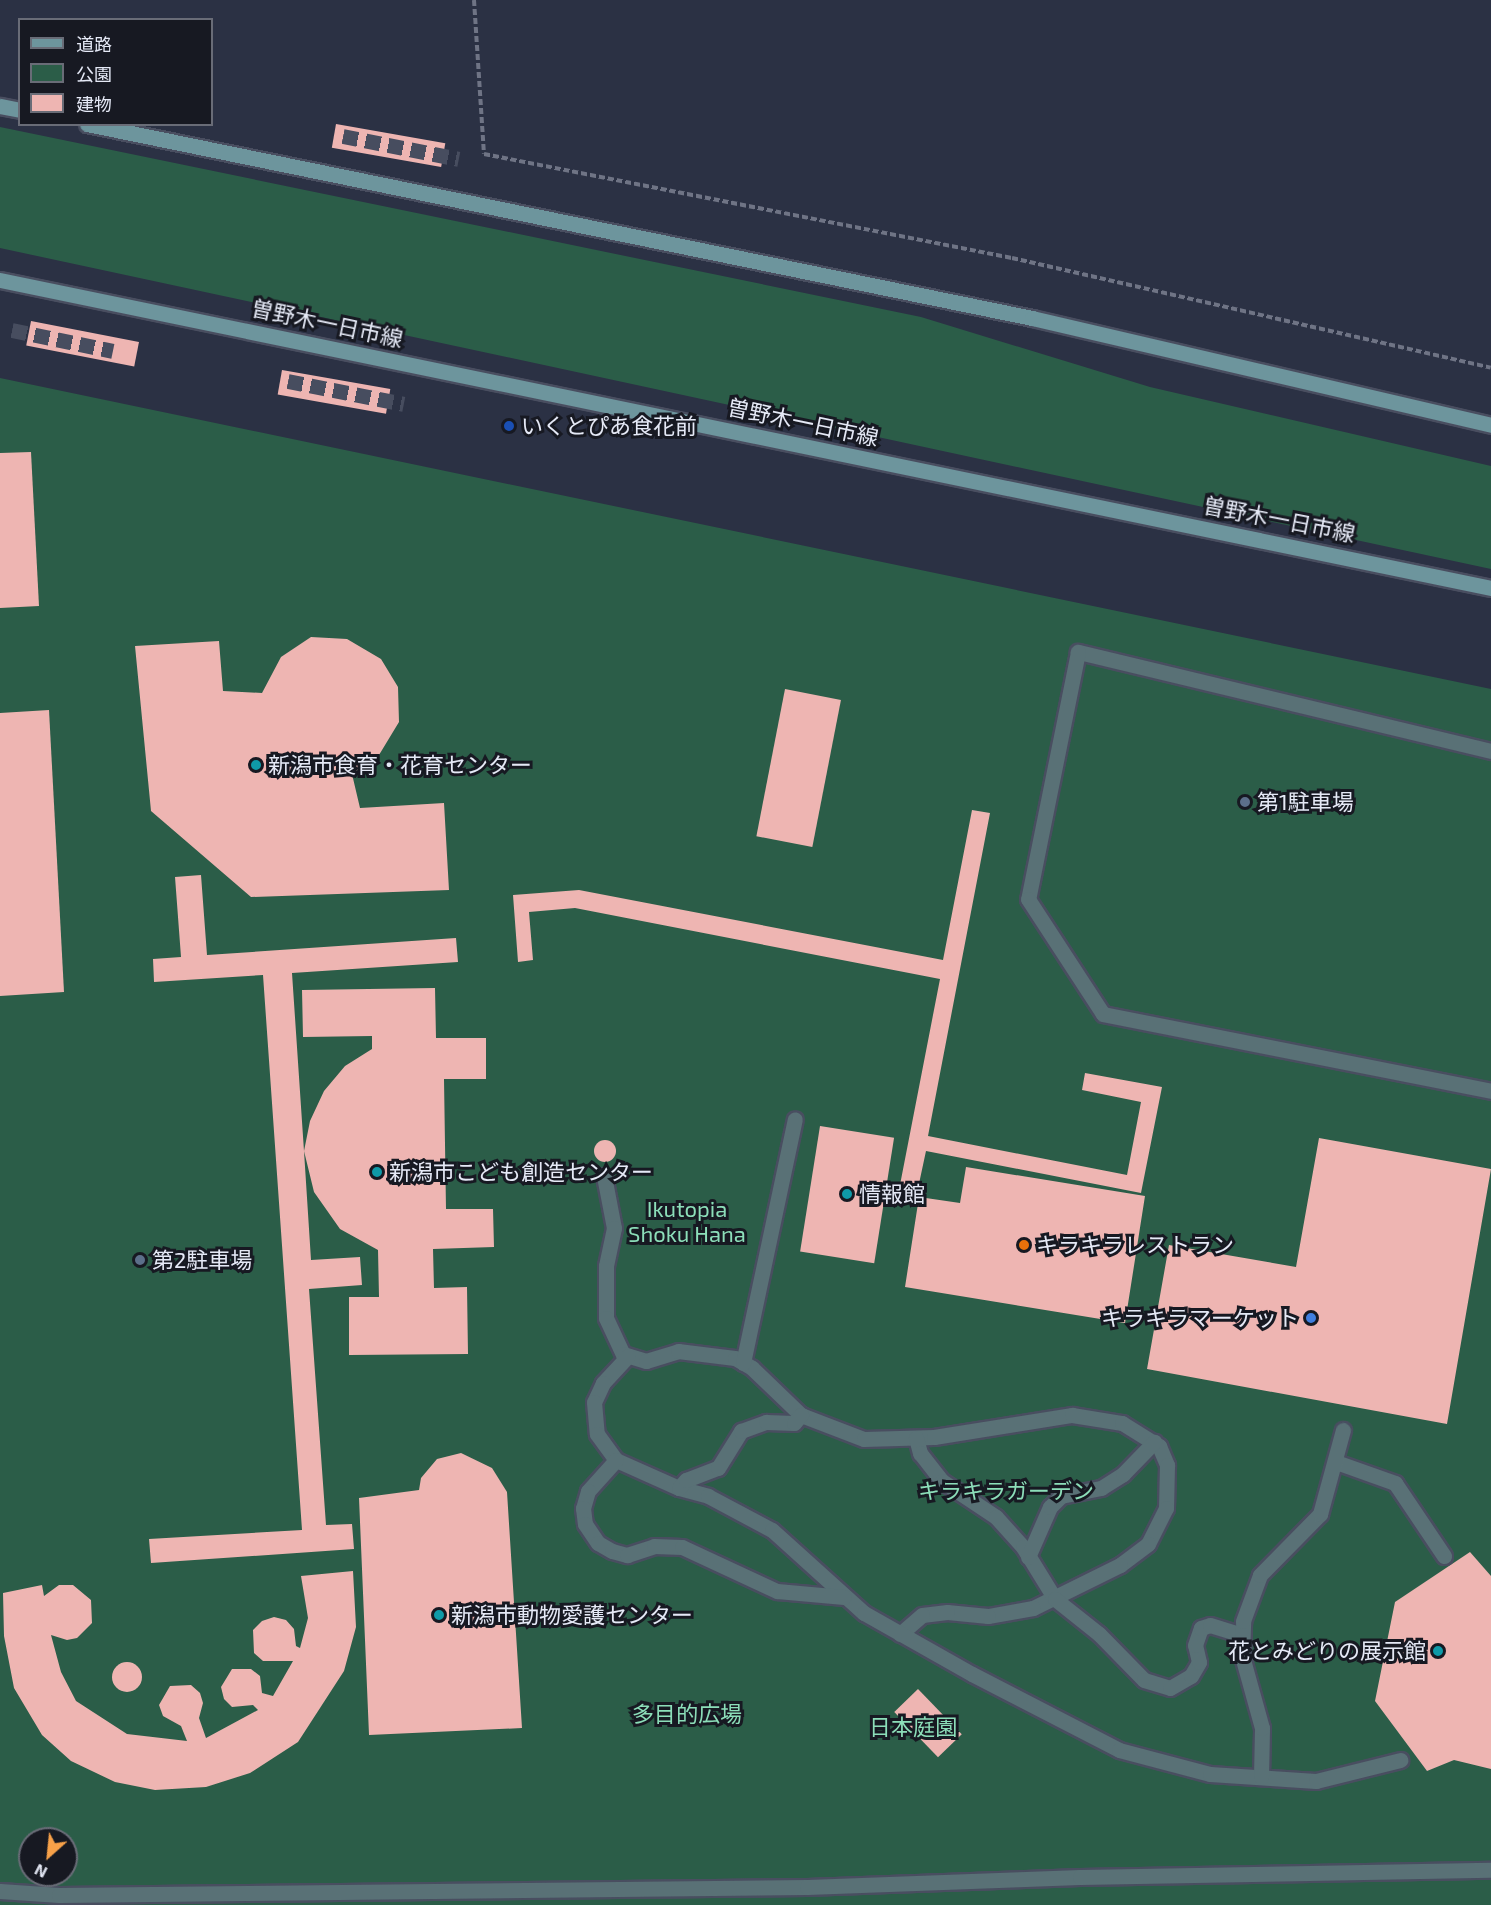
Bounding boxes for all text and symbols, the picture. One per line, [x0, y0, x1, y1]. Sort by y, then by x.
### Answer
legend [18, 18, 213, 126]
text: 道路 [76, 33, 112, 55]
text: 公園 [76, 63, 112, 85]
text: 建物 [76, 93, 112, 115]
street label: 曽野木一日市線 [249, 294, 405, 352]
street label: 曽野木一日市線 [725, 393, 881, 451]
place label: いくとぴあ食花前 [521, 413, 697, 439]
marker: いくとぴあ食花前 [502, 419, 516, 433]
street label: 曽野木一日市線 [1201, 491, 1357, 547]
place label: 新潟市食育・花育センター [268, 752, 532, 778]
marker: 新潟市食育・花育センター [249, 758, 263, 772]
place label: 第1駐車場 [1257, 789, 1354, 815]
marker: 第1駐車場 [1238, 795, 1252, 809]
place label: 新潟市こども創造センター [389, 1159, 653, 1185]
marker: 新潟市こども創造センター [370, 1165, 384, 1179]
place label: 情報館 [859, 1181, 925, 1207]
marker: 情報館 [840, 1187, 854, 1201]
park label: Ikutopia Shoku Hana [628, 1195, 746, 1246]
place label: キラキラレストラン [1036, 1232, 1234, 1258]
marker: キラキラレストラン [1017, 1238, 1031, 1252]
place label: 第2駐車場 [152, 1247, 252, 1273]
marker: 第2駐車場 [133, 1253, 147, 1267]
place label: キラキラマーケット [1101, 1305, 1299, 1331]
marker: キラキラマーケット [1304, 1311, 1318, 1325]
park label: キラキラガーデン [918, 1478, 1094, 1504]
place label: 新潟市動物愛護センター [451, 1602, 693, 1628]
marker: 新潟市動物愛護センター [432, 1608, 446, 1622]
place label: 花とみどりの展示館 [1228, 1638, 1426, 1664]
marker: 花とみどりの展示館 [1431, 1644, 1445, 1658]
park label: 多目的広場 [632, 1701, 742, 1727]
park label: 日本庭園 [869, 1714, 957, 1740]
north arrow [18, 1827, 78, 1887]
text: N [31, 1861, 50, 1883]

